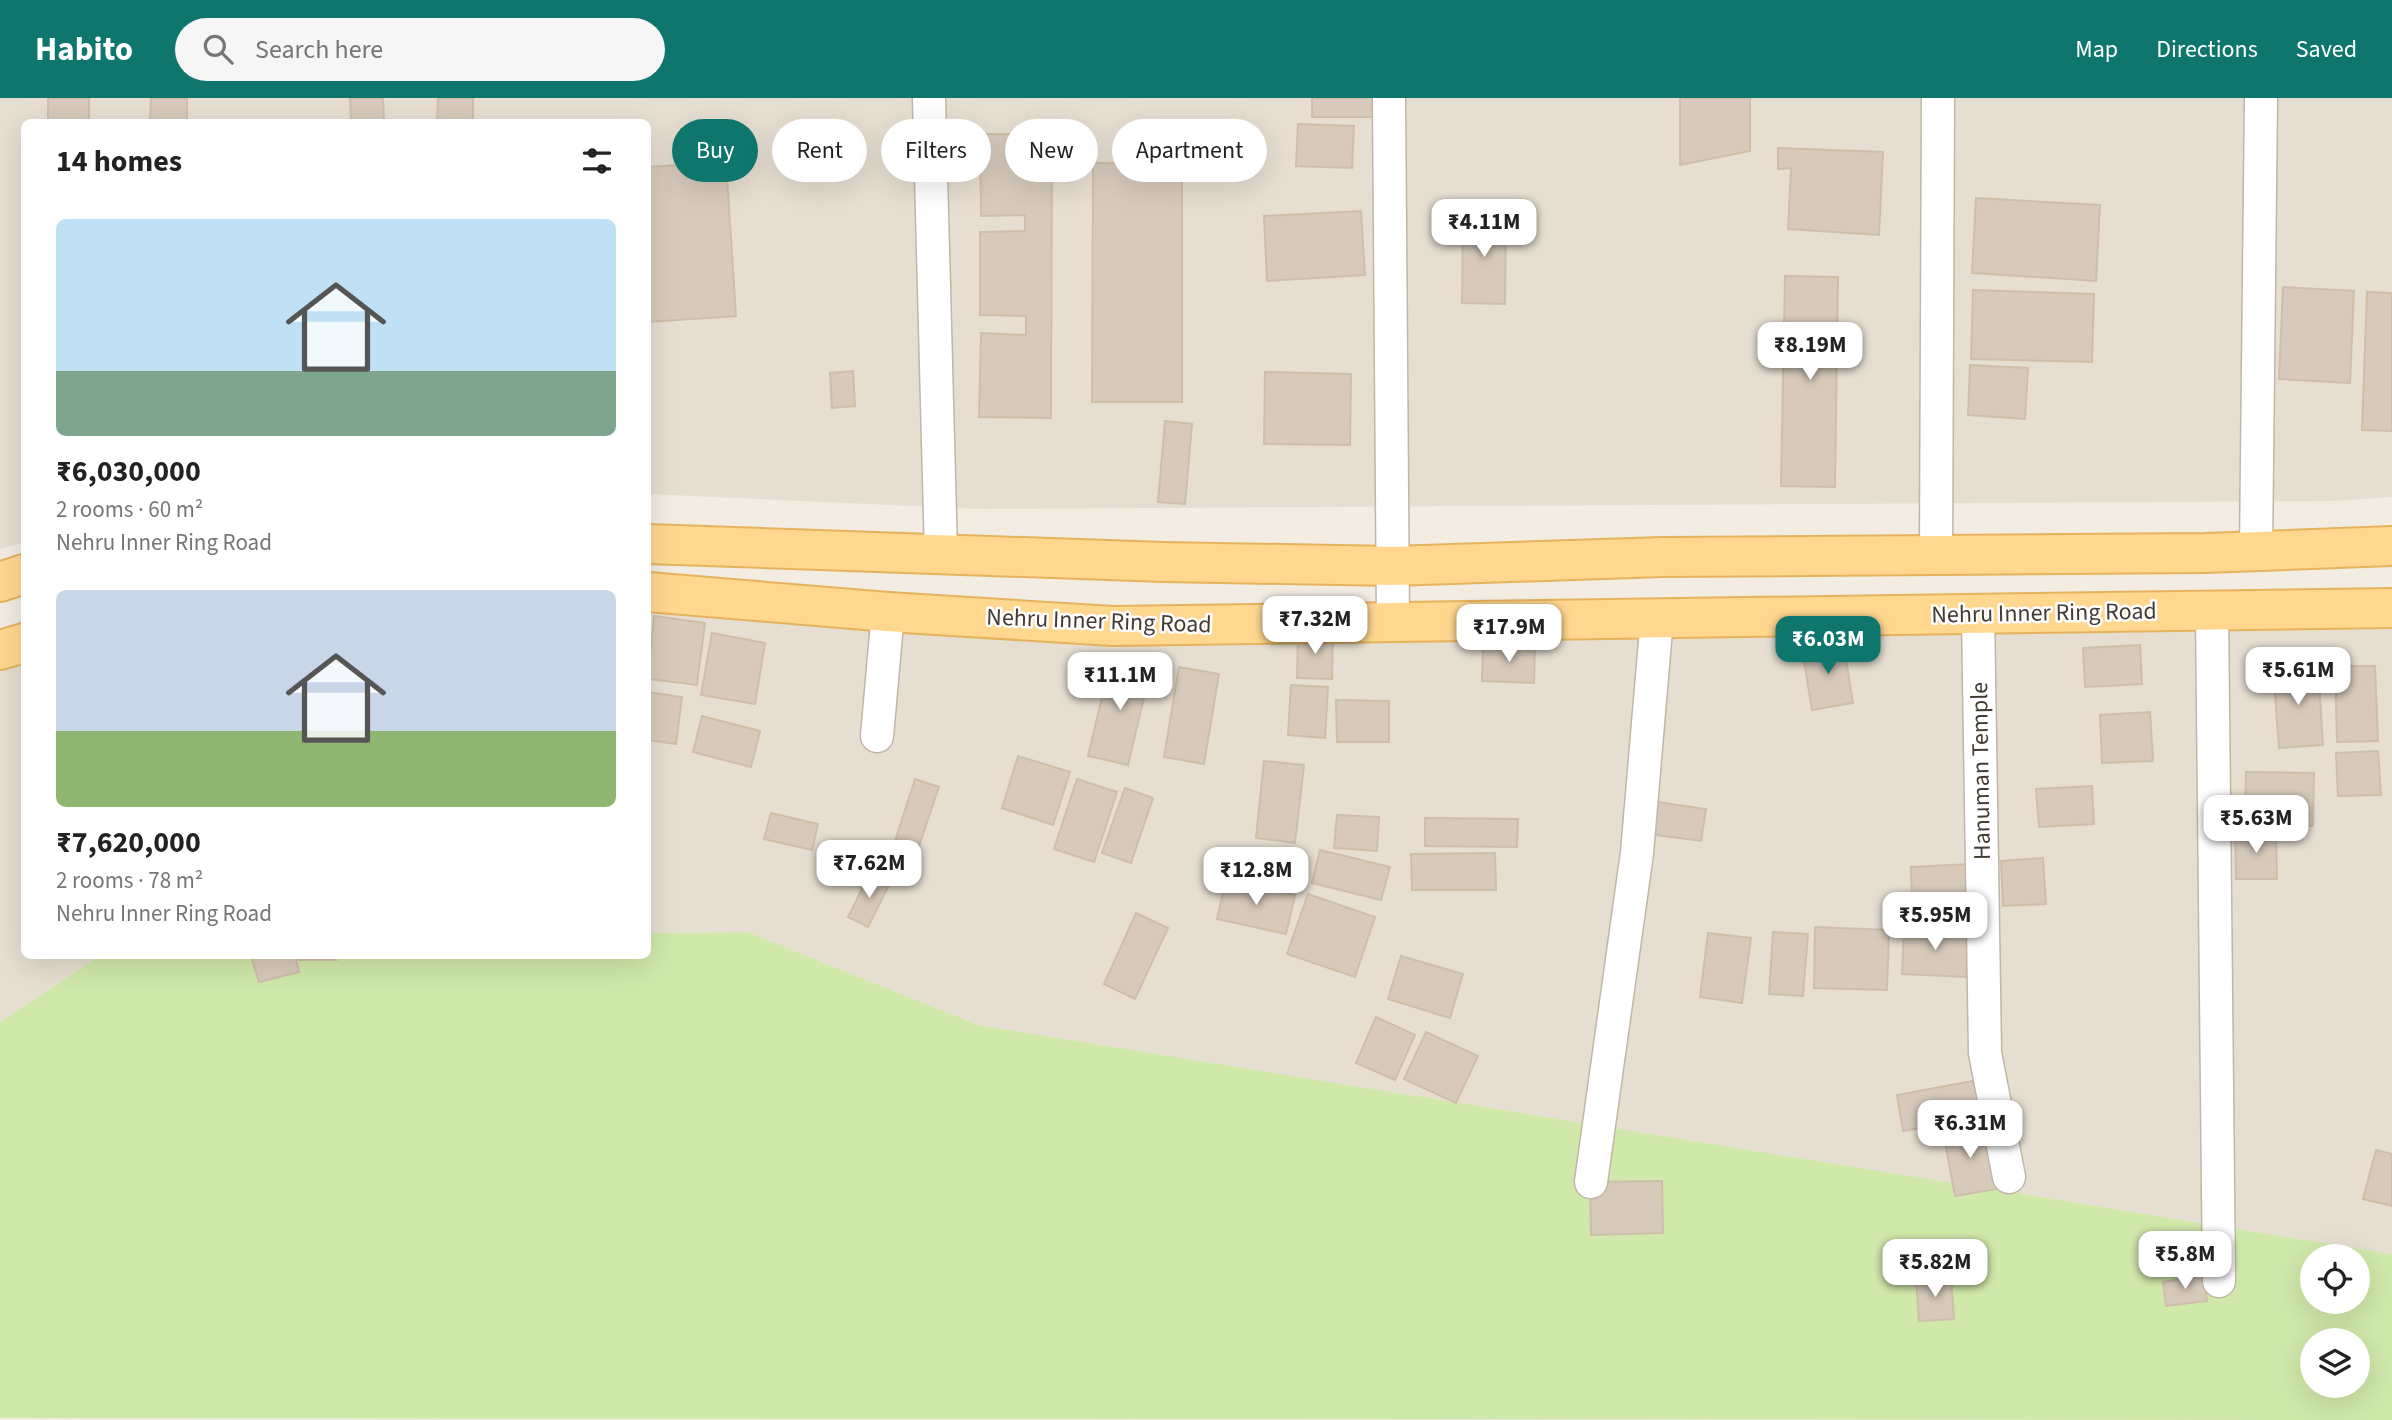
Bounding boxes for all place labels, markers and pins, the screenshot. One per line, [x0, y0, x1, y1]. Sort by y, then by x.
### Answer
pin: ₹4.11M [1427, 200, 1541, 259]
pin: ₹8.19M [1753, 322, 1867, 382]
pin: ₹7.32M [1258, 596, 1372, 656]
pin: ₹17.9M [1452, 604, 1566, 664]
pin: ₹6.03M [1771, 616, 1885, 676]
pin: ₹5.61M [2241, 648, 2355, 707]
pin: ₹11.1M [1063, 652, 1177, 712]
pin: ₹5.63M [2199, 796, 2313, 855]
pin: ₹7.62M [812, 840, 926, 900]
pin: ₹12.8M [1199, 848, 1313, 907]
pin: ₹5.95M [1878, 892, 1992, 952]
pin: ₹6.31M [1913, 1100, 2027, 1160]
pin: ₹5.8M [2136, 1232, 2234, 1291]
pin: ₹5.82M [1878, 1240, 1992, 1299]

